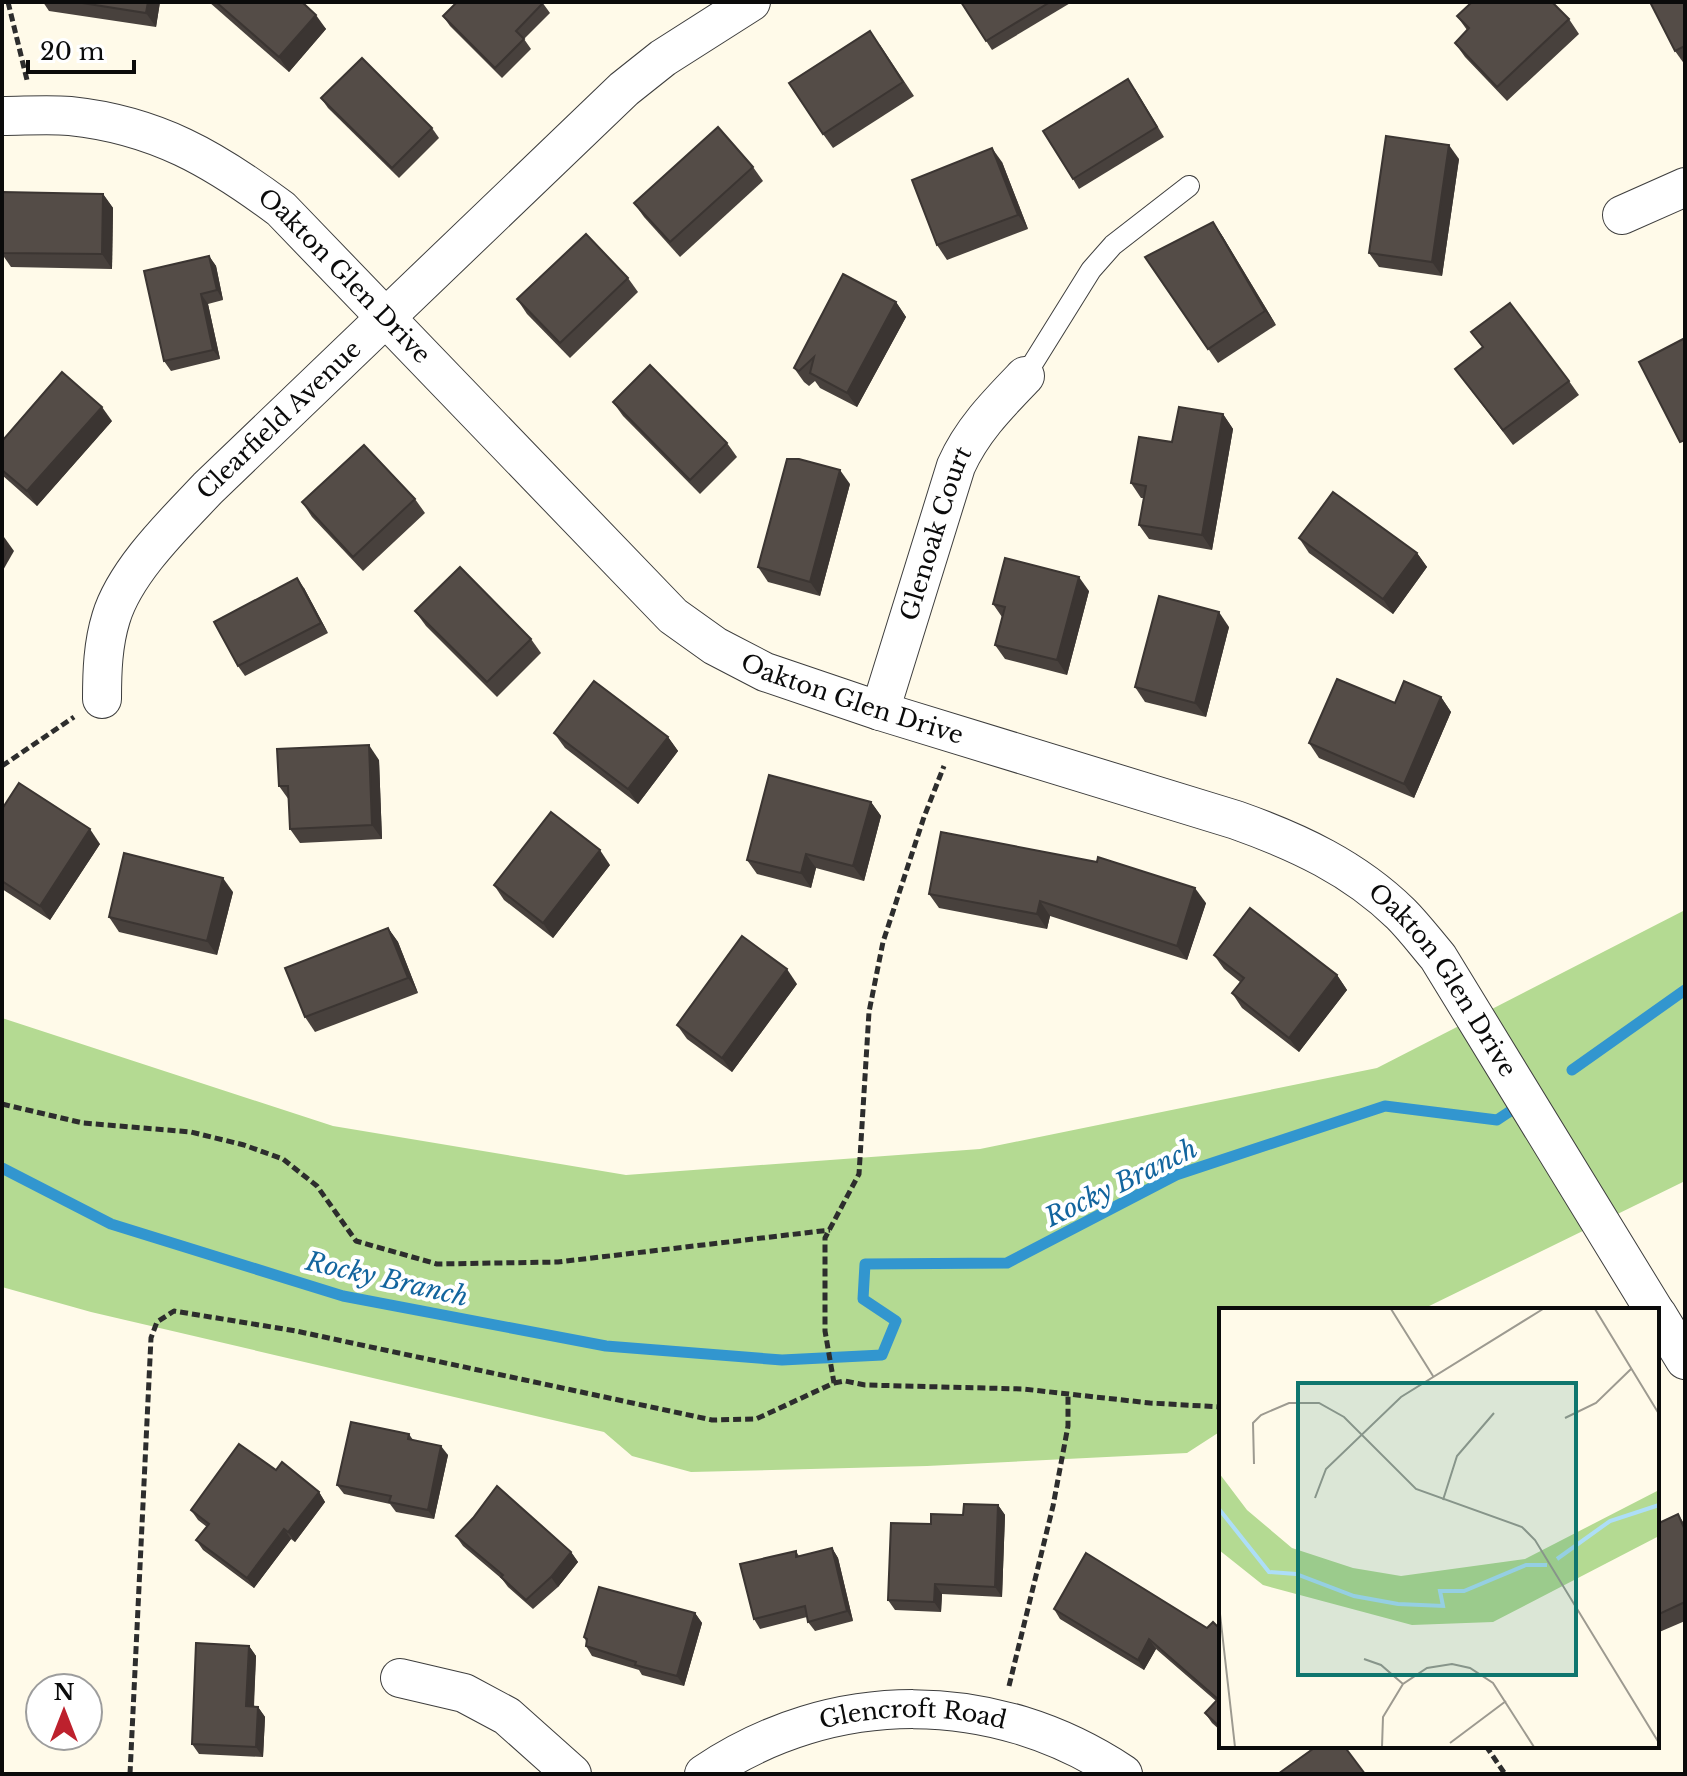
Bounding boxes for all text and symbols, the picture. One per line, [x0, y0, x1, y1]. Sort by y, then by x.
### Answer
scale bar [28, 24, 134, 74]
text: 20 m [40, 37, 105, 66]
street label: Oakton Glen Drive [253, 182, 437, 369]
street label: Clearfield Avenue [191, 334, 367, 505]
street label: Glenoak Court [894, 441, 977, 624]
street label: Oakton Glen Drive [736, 647, 967, 750]
street label: Oakton Glen Drive [1363, 877, 1523, 1082]
water label: Rocky Branch [1039, 1132, 1202, 1234]
water label: Rocky Branch [302, 1245, 471, 1313]
inset map [1219, 1308, 1659, 1748]
north arrow [24, 1672, 104, 1752]
text: N [54, 1679, 75, 1706]
street label: Glencroft Road [816, 1694, 1010, 1735]

